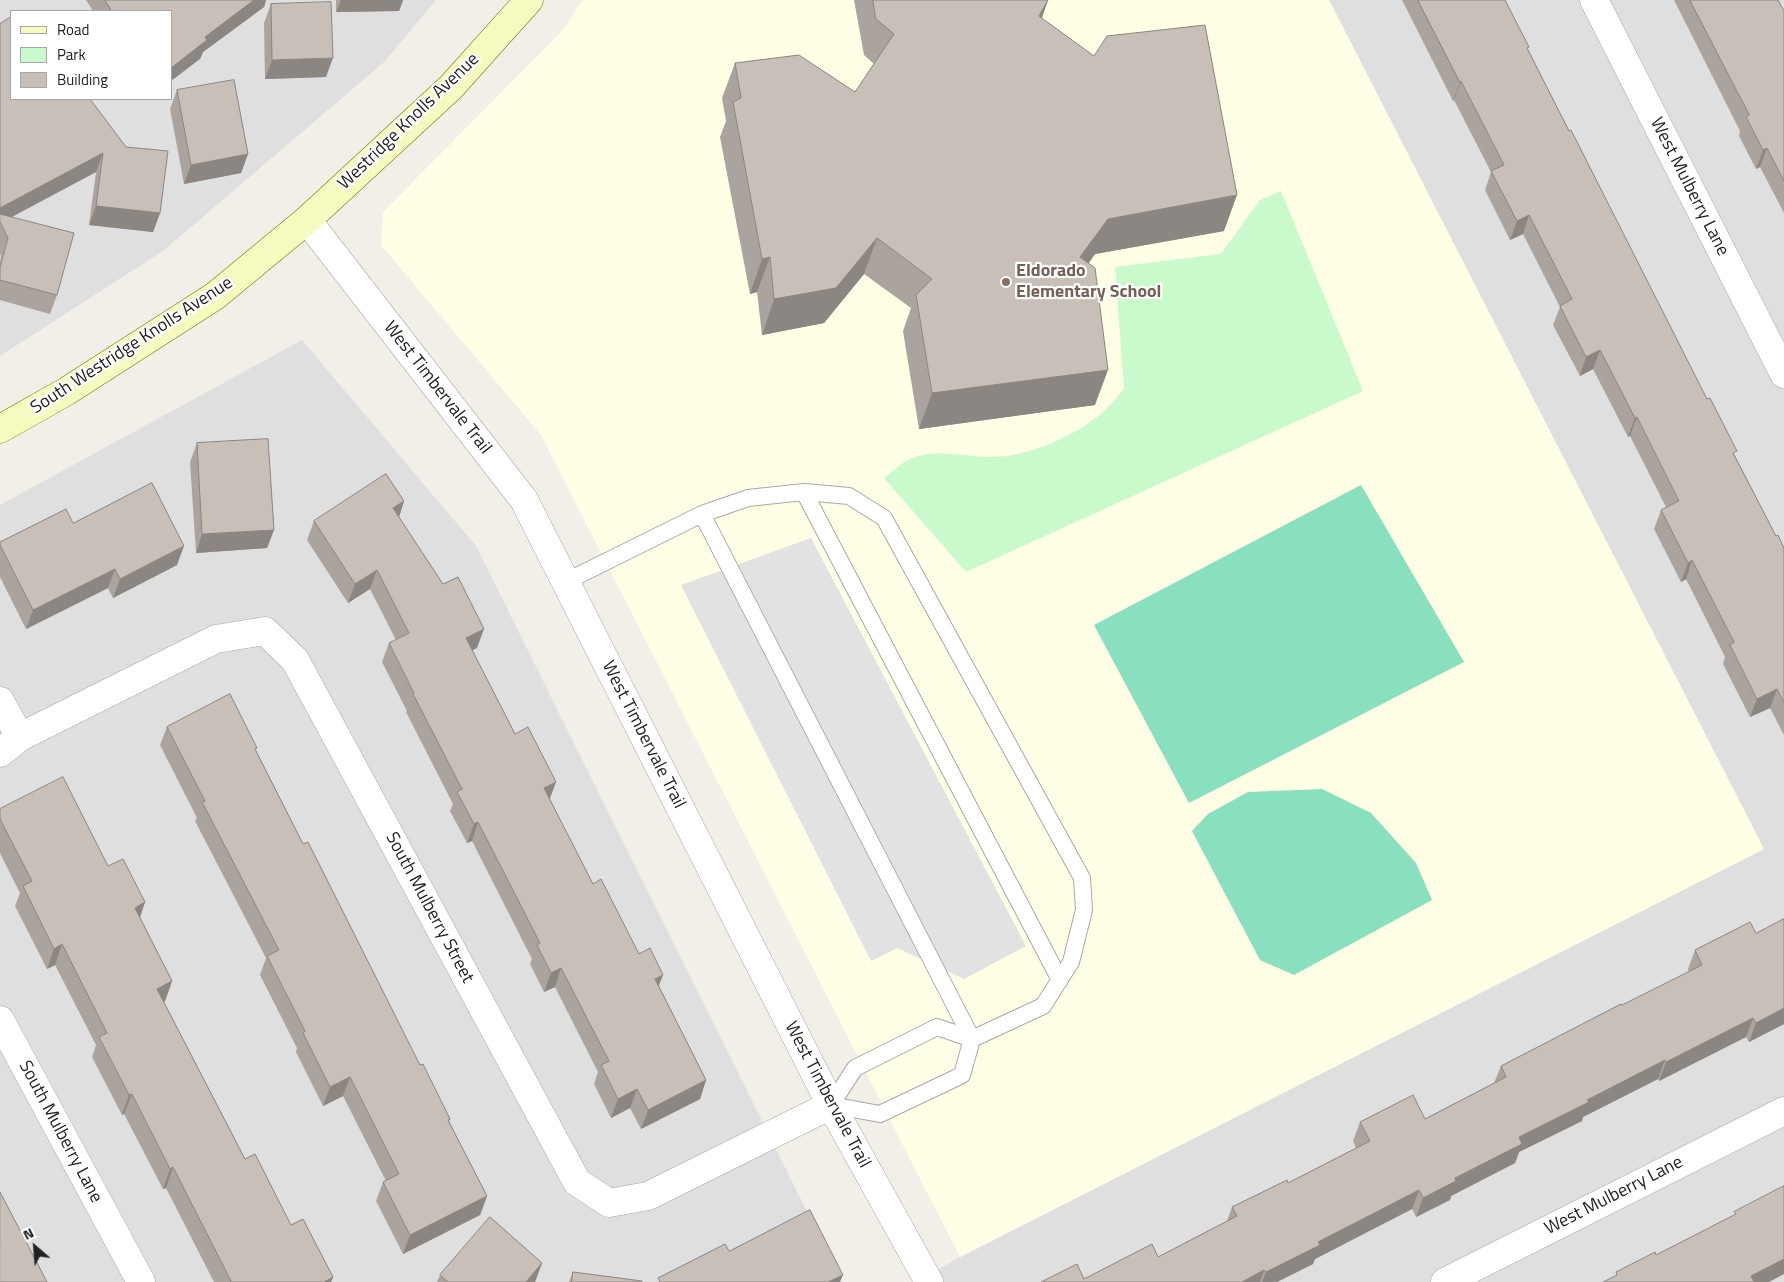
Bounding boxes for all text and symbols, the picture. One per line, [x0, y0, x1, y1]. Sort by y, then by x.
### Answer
legend [10, 10, 172, 100]
text: Road [57, 18, 89, 41]
text: Park [57, 43, 86, 66]
street label: Westridge Knolls Avenue [334, 49, 484, 195]
text: Building [57, 68, 108, 91]
street label: West Mulberry Lane [1645, 114, 1733, 260]
place label: Eldorado Elementary School [1016, 261, 1161, 304]
street label: South Westridge Knolls Avenue [27, 273, 237, 419]
marker: Eldorado Elementary School [1000, 276, 1012, 288]
street label: West Timbervale Trail [378, 317, 496, 459]
street label: West Timbervale Trail [596, 658, 690, 812]
street label: South Mulberry Street [380, 829, 478, 987]
street label: West Timbervale Trail [779, 1018, 875, 1172]
street label: South Mulberry Lane [13, 1057, 107, 1207]
street label: West Mulberry Lane [1541, 1152, 1687, 1240]
north arrow [10, 1222, 60, 1272]
text: N [19, 1222, 37, 1245]

